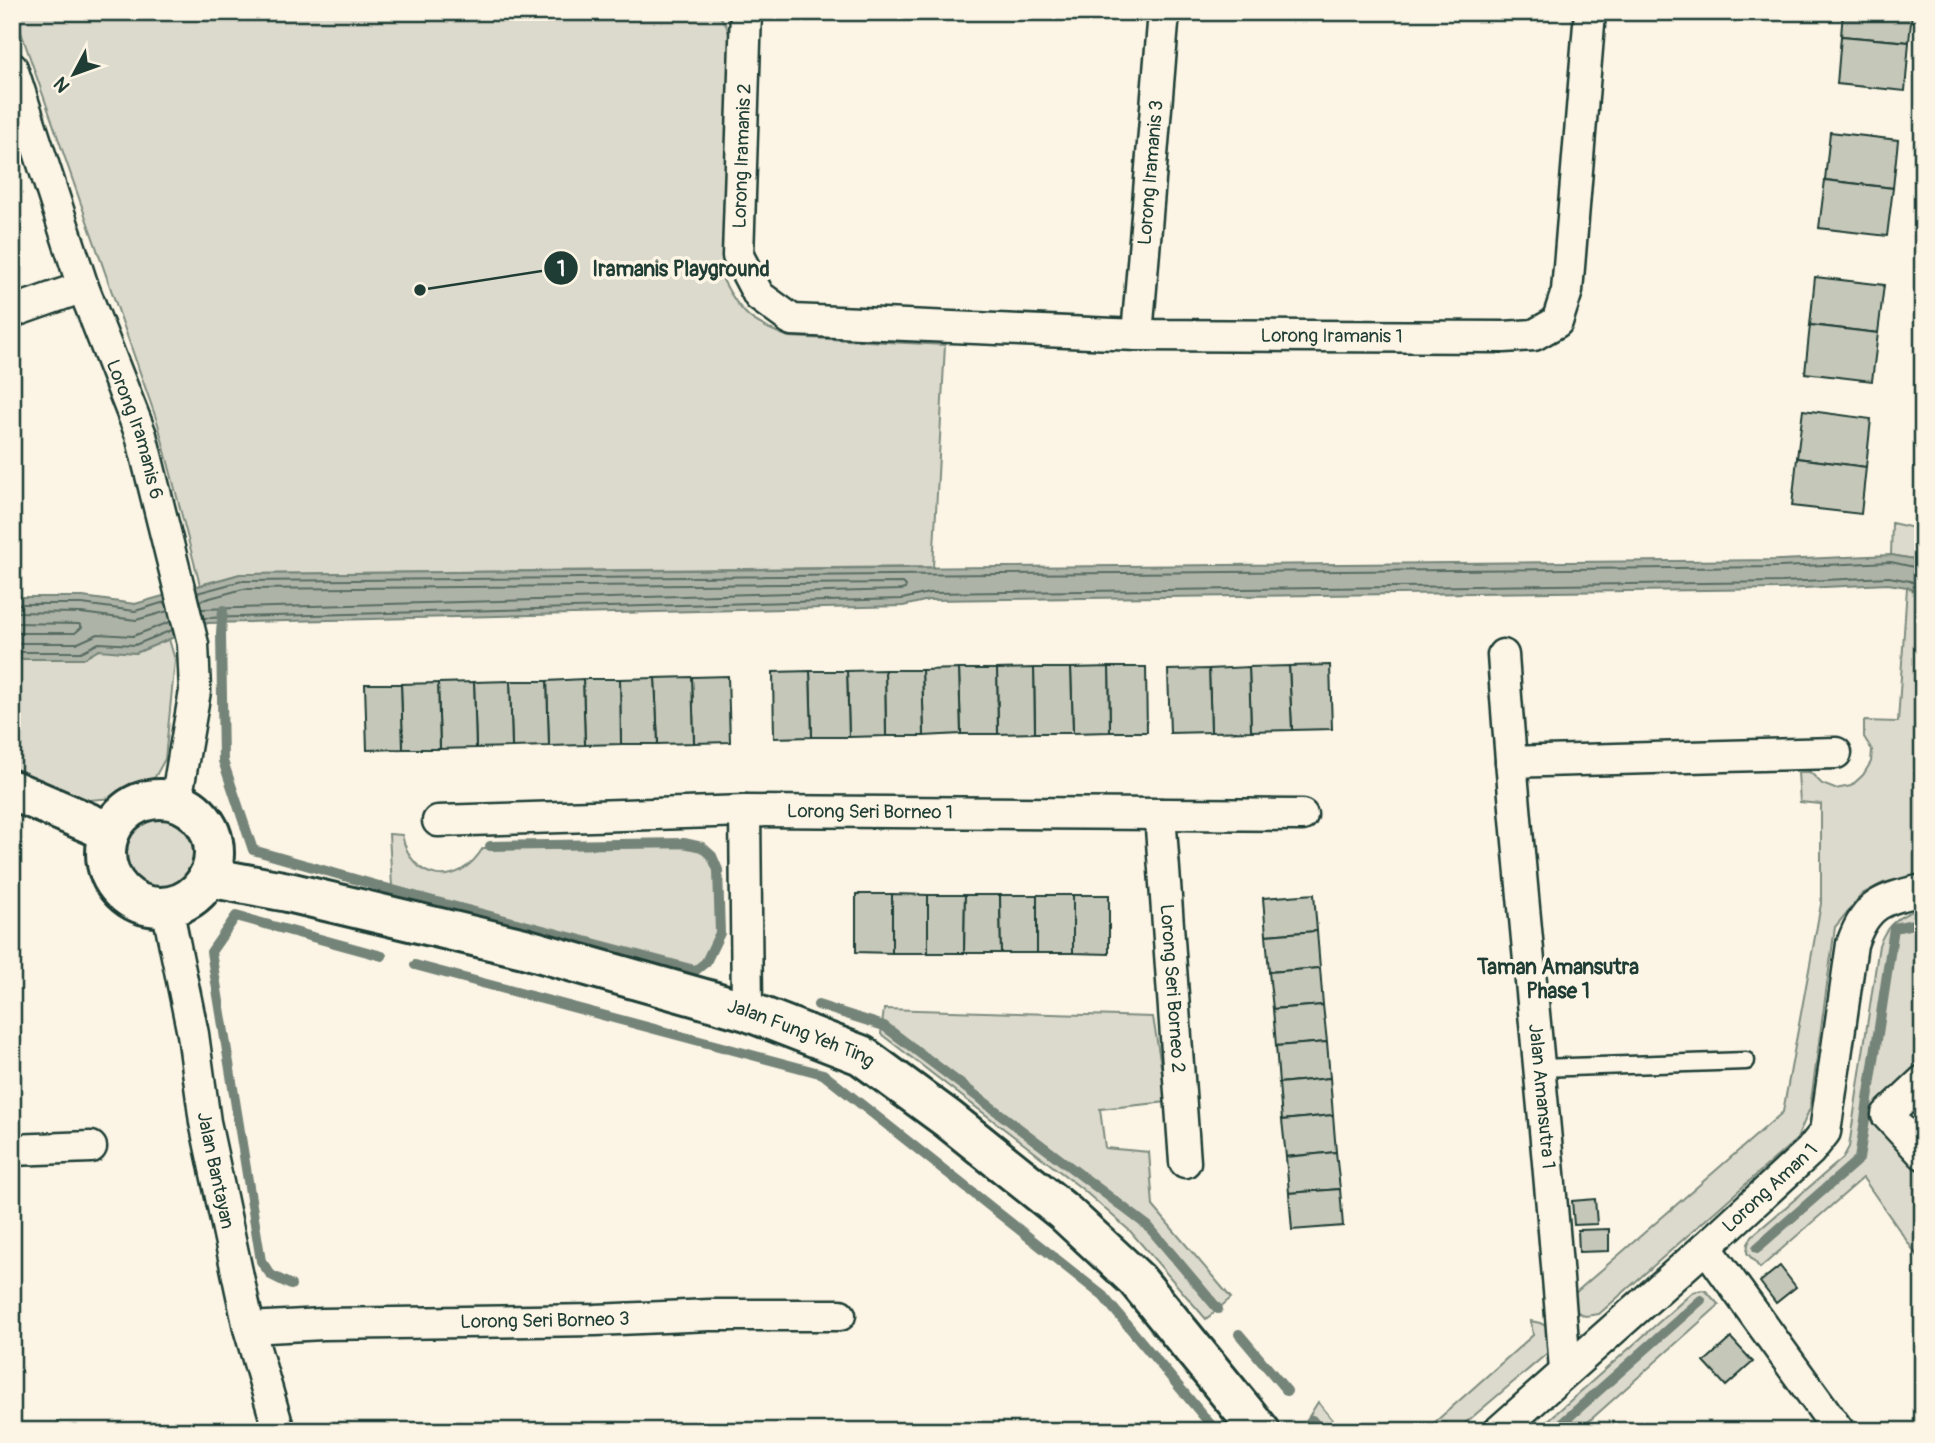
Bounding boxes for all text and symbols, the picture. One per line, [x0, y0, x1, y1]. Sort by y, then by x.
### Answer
north arrow [38, 38, 108, 108]
text: N [49, 72, 75, 97]
street label: Lorong Iramanis 2 [727, 83, 757, 229]
street label: Lorong Iramanis 3 [1133, 99, 1169, 246]
callout: Iramanis Playground [543, 247, 784, 289]
text: 1 [557, 256, 565, 283]
text: Iramanis Playground [592, 256, 770, 283]
street label: Lorong Iramanis 1 [1260, 324, 1403, 348]
street label: Lorong Iramanis 6 [101, 356, 169, 502]
street label: Lorong Seri Borneo 1 [787, 799, 953, 824]
street label: Lorong Seri Borneo 2 [1155, 903, 1191, 1074]
district label: Taman Amansutra Phase 1 [1476, 954, 1639, 1005]
street label: Jalan Fung Yeh Ting [725, 994, 880, 1073]
street label: Jalan Amansutra 1 [1523, 1023, 1561, 1170]
street label: Jalan Bantayan [192, 1111, 240, 1231]
street label: Lorong Aman 1 [1717, 1139, 1823, 1238]
street label: Lorong Seri Borneo 3 [460, 1307, 630, 1334]

